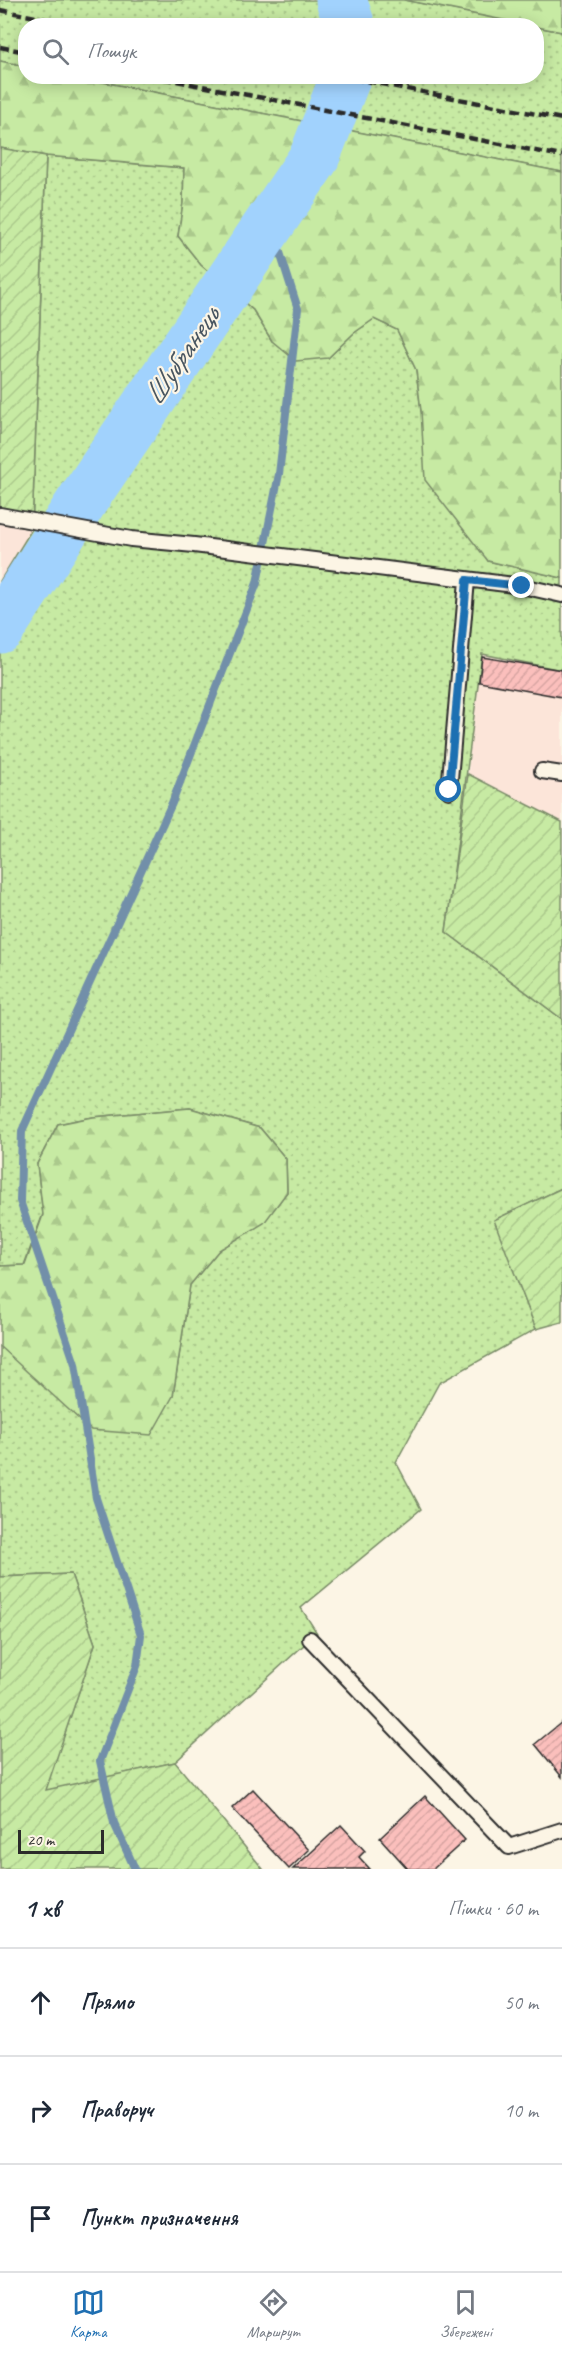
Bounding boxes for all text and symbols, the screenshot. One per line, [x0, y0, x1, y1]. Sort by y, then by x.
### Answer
search box [18, 18, 544, 84]
icon: search [39, 35, 72, 68]
text: Пошук [87, 37, 136, 65]
water label: Шубранець [135, 297, 230, 412]
route end [508, 572, 534, 598]
route start [435, 776, 461, 802]
scale bar [18, 1827, 104, 1854]
text: 20 m [27, 1830, 54, 1850]
text: 1 хв [24, 1892, 59, 1925]
text: Пішки · 60 m [448, 1896, 538, 1921]
icon: ahead [24, 1986, 57, 2019]
text: Прямо [81, 1988, 133, 2016]
text: 50 m [504, 1990, 538, 2015]
icon: right [24, 2094, 57, 2127]
text: Праворуч [81, 2096, 153, 2124]
text: 10 m [504, 2098, 538, 2123]
icon: arrive [24, 2202, 57, 2235]
text: Пункт призначення [81, 2204, 238, 2232]
tab: Карта [70, 2286, 107, 2342]
tab: Маршрут [247, 2286, 300, 2342]
tab: Збережені [440, 2286, 492, 2342]

